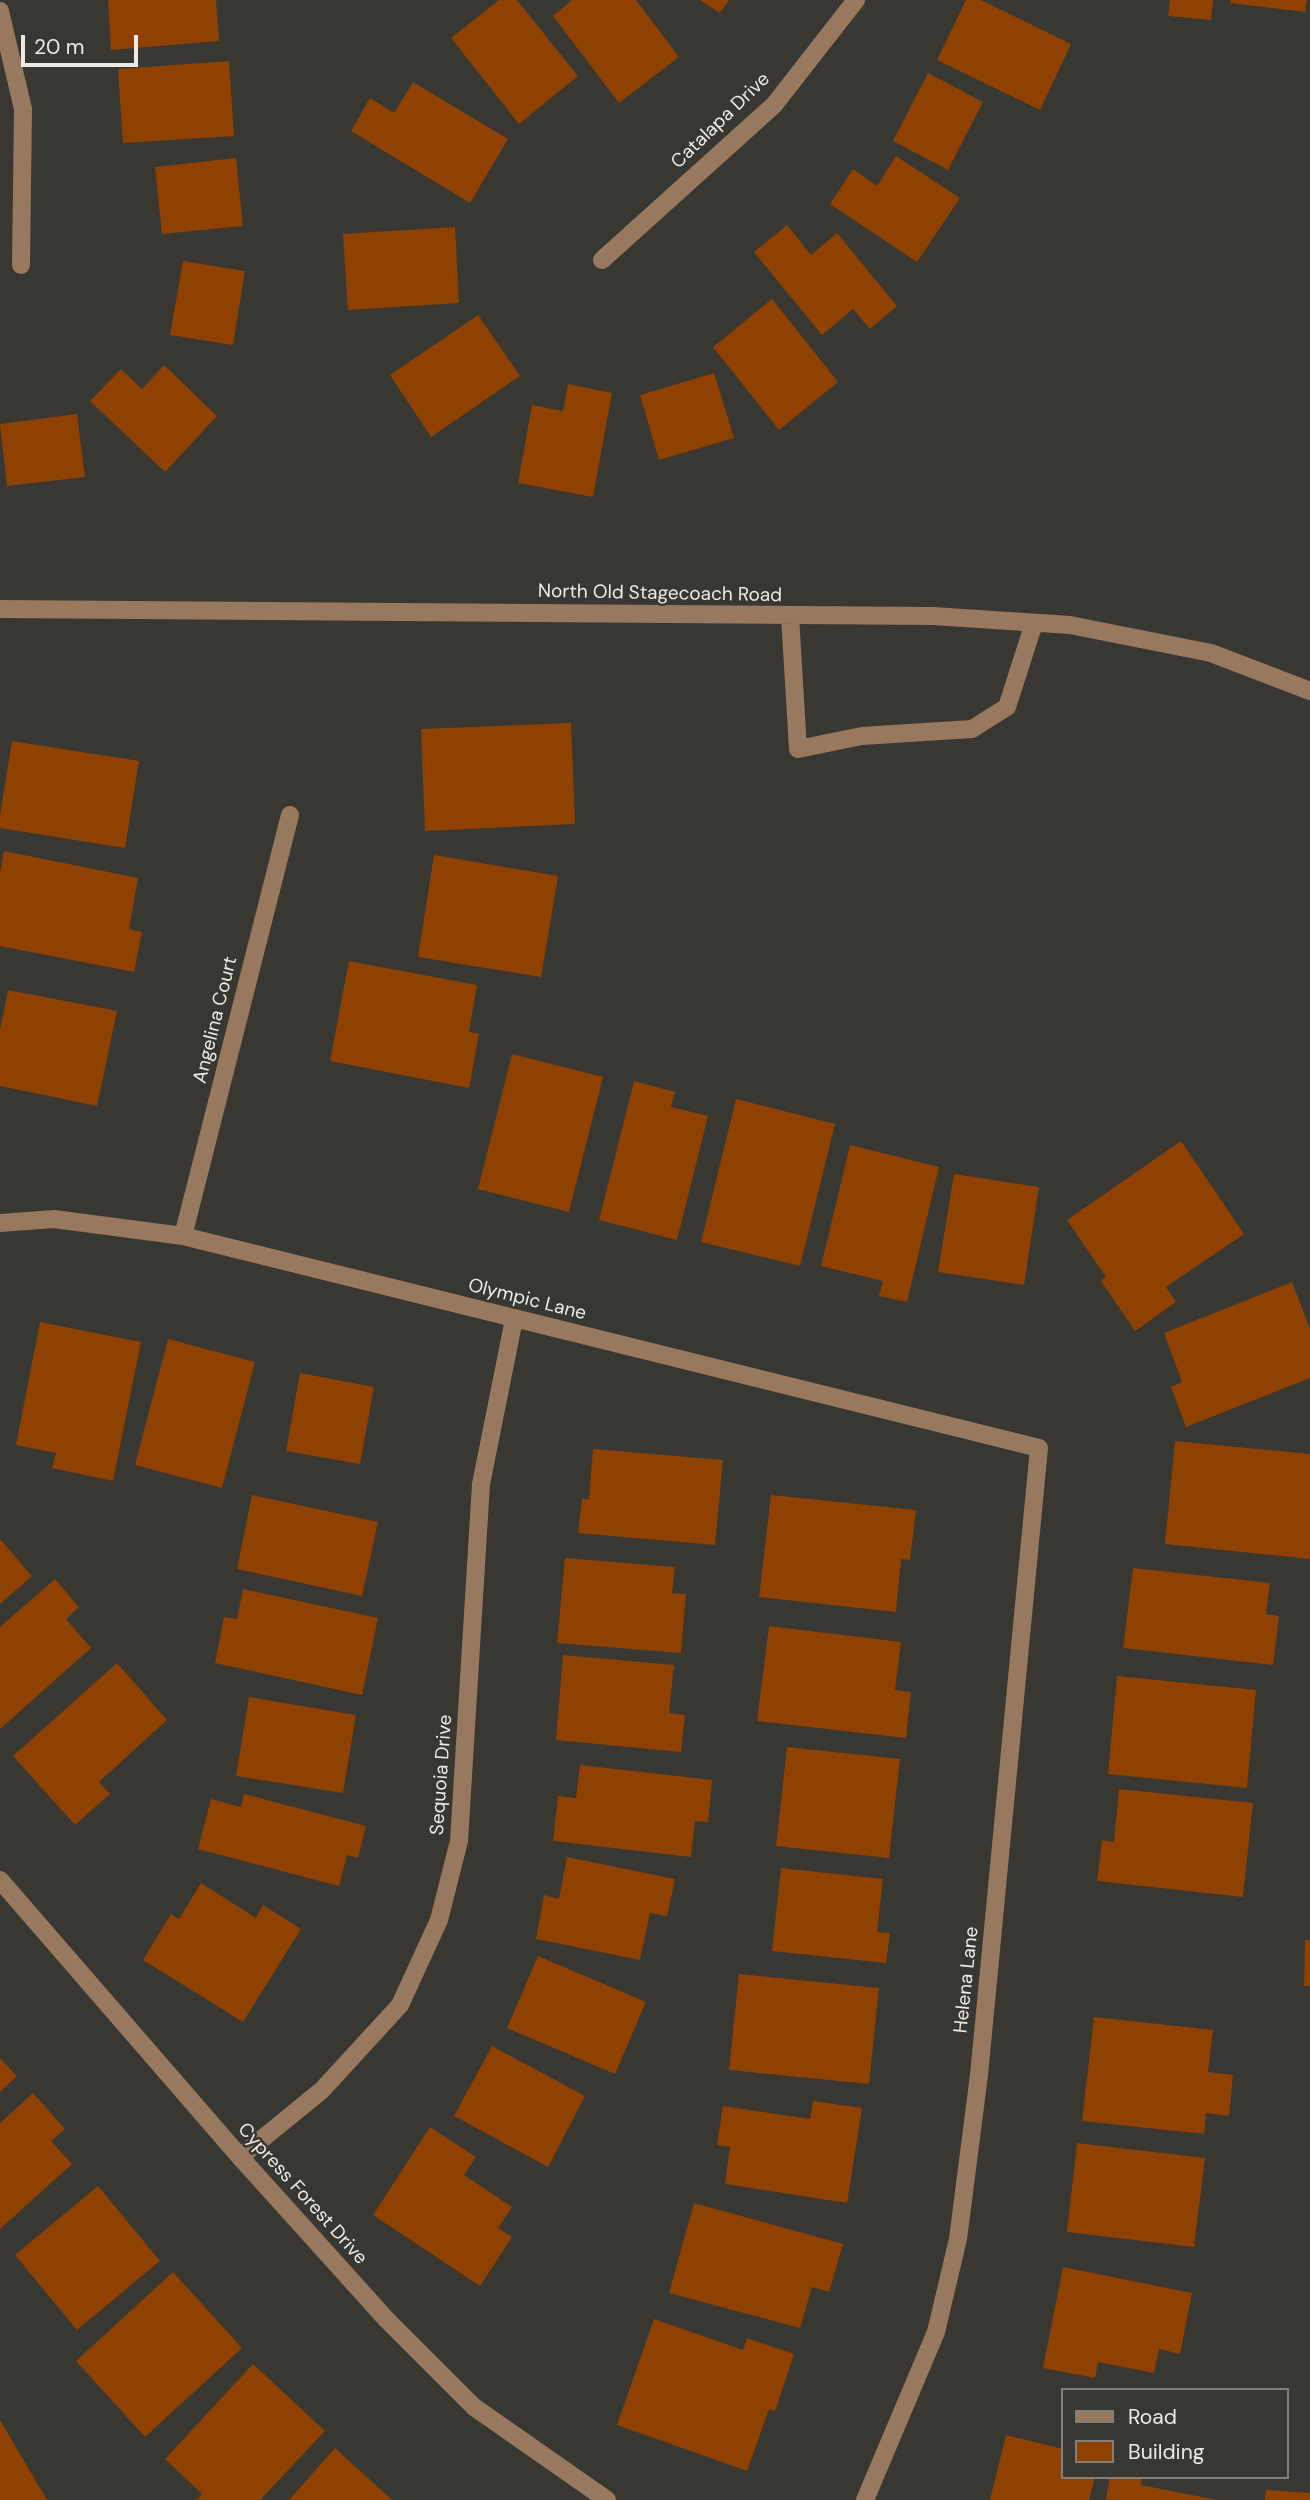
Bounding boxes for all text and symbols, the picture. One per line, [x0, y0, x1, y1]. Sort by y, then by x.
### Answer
scale bar [24, 21, 142, 65]
text: 20 m [34, 33, 85, 61]
street label: Catalapa Drive [667, 68, 775, 174]
street label: North Old Stagecoach Road [538, 580, 782, 608]
street label: Angelina Court [189, 954, 243, 1086]
street label: Olympic Lane [466, 1274, 588, 1326]
street label: Sequoia Drive [426, 1714, 458, 1836]
street label: Helena Lane [950, 1926, 984, 2034]
street label: Cypress Forest Drive [232, 2118, 372, 2270]
legend [1062, 2388, 1289, 2479]
text: Road [1128, 2403, 1177, 2431]
text: Building [1128, 2438, 1204, 2466]

